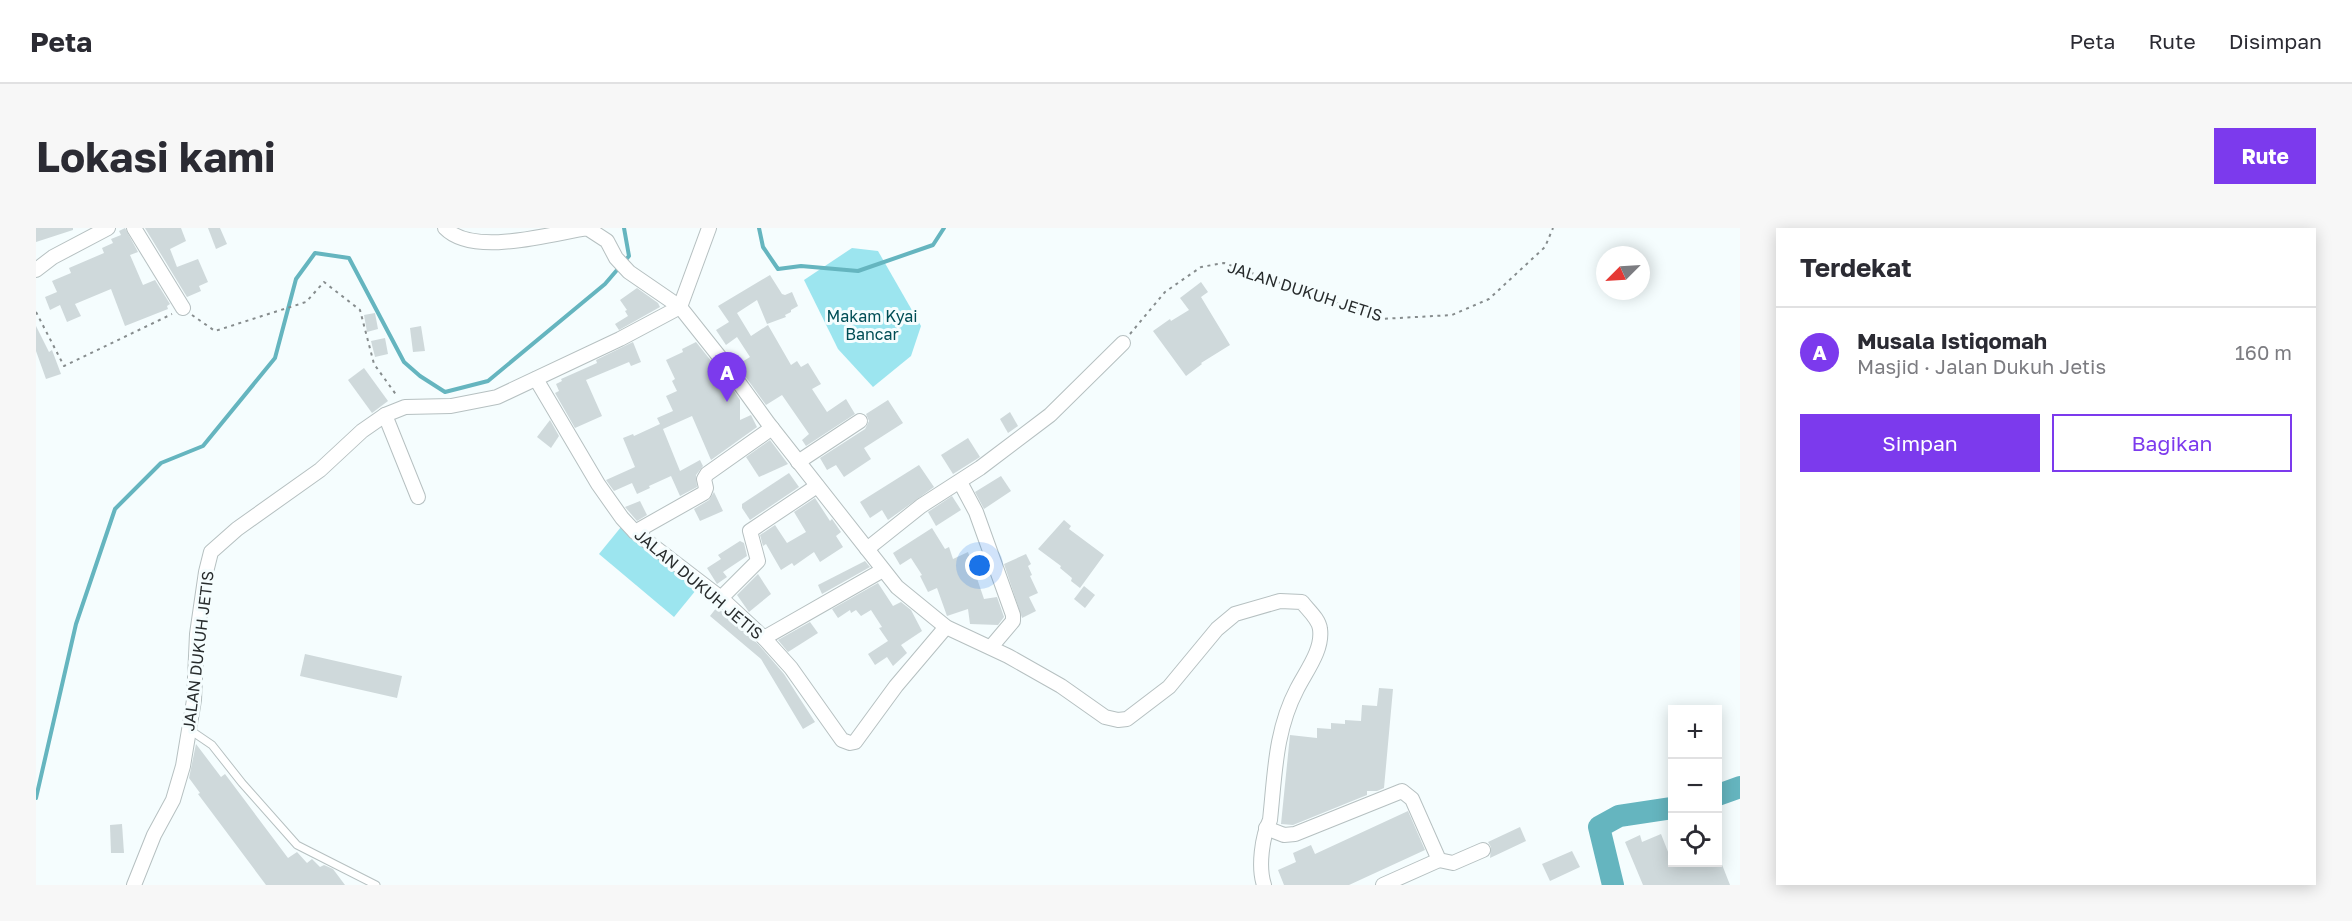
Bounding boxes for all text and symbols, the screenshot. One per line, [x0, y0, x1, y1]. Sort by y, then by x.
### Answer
text: Peta [30, 25, 92, 58]
text: Peta [2069, 28, 2115, 54]
text: Rute [2148, 28, 2196, 54]
text: Disimpan [2229, 28, 2322, 54]
button: Rute [2214, 128, 2316, 184]
text: Lokasi kami [36, 131, 276, 181]
north arrow [1596, 246, 1650, 300]
text: Terdekat [1800, 252, 1912, 283]
street label: JALAN DUKUH JETIS [1225, 257, 1385, 325]
park label: Makam Kyai Bancar [826, 306, 918, 344]
text: Musala Istiqomah [1857, 327, 2047, 354]
text: A [1812, 340, 1827, 364]
text: 160 m [2235, 340, 2292, 364]
pin: A [708, 352, 746, 402]
text: Masjid · Jalan Dukuh Jetis [1857, 354, 2106, 378]
button: Simpan [1800, 414, 2040, 472]
button: Bagikan [2052, 414, 2292, 472]
street label: JALAN DUKUH JETIS [631, 524, 767, 644]
your location [965, 551, 994, 580]
street label: JALAN DUKUH JETIS [178, 570, 218, 732]
map controls [1668, 705, 1722, 867]
button: + [1668, 705, 1722, 759]
button: − [1668, 759, 1722, 813]
button: locate [1668, 813, 1722, 867]

